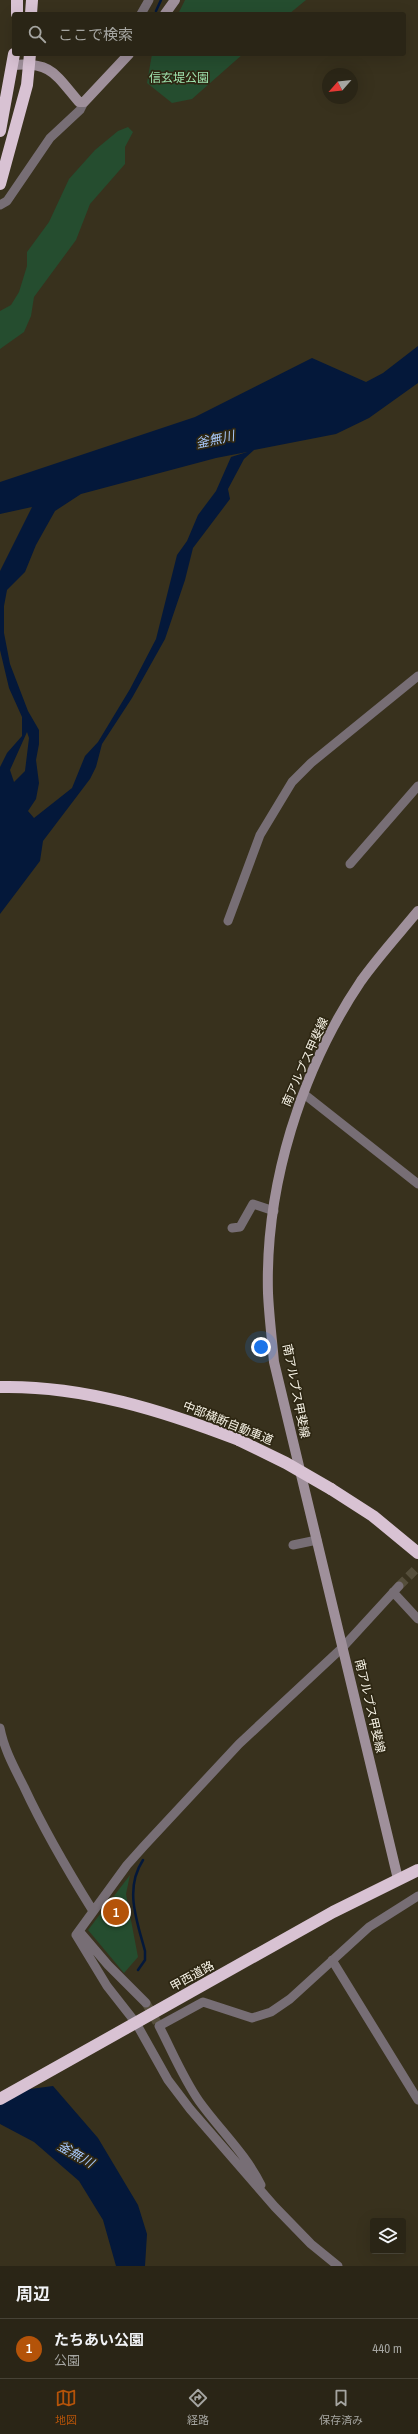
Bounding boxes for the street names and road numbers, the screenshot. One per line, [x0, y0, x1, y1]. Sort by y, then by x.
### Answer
street label: 南アルプス甲斐線 [278, 1015, 332, 1109]
street label: 南アルプス甲斐線 [279, 1342, 313, 1440]
street label: 中部横断自動車道 [180, 1398, 276, 1448]
street label: 南アルプス甲斐線 [351, 1657, 389, 1755]
street label: 甲西道路 [167, 1957, 217, 1995]

